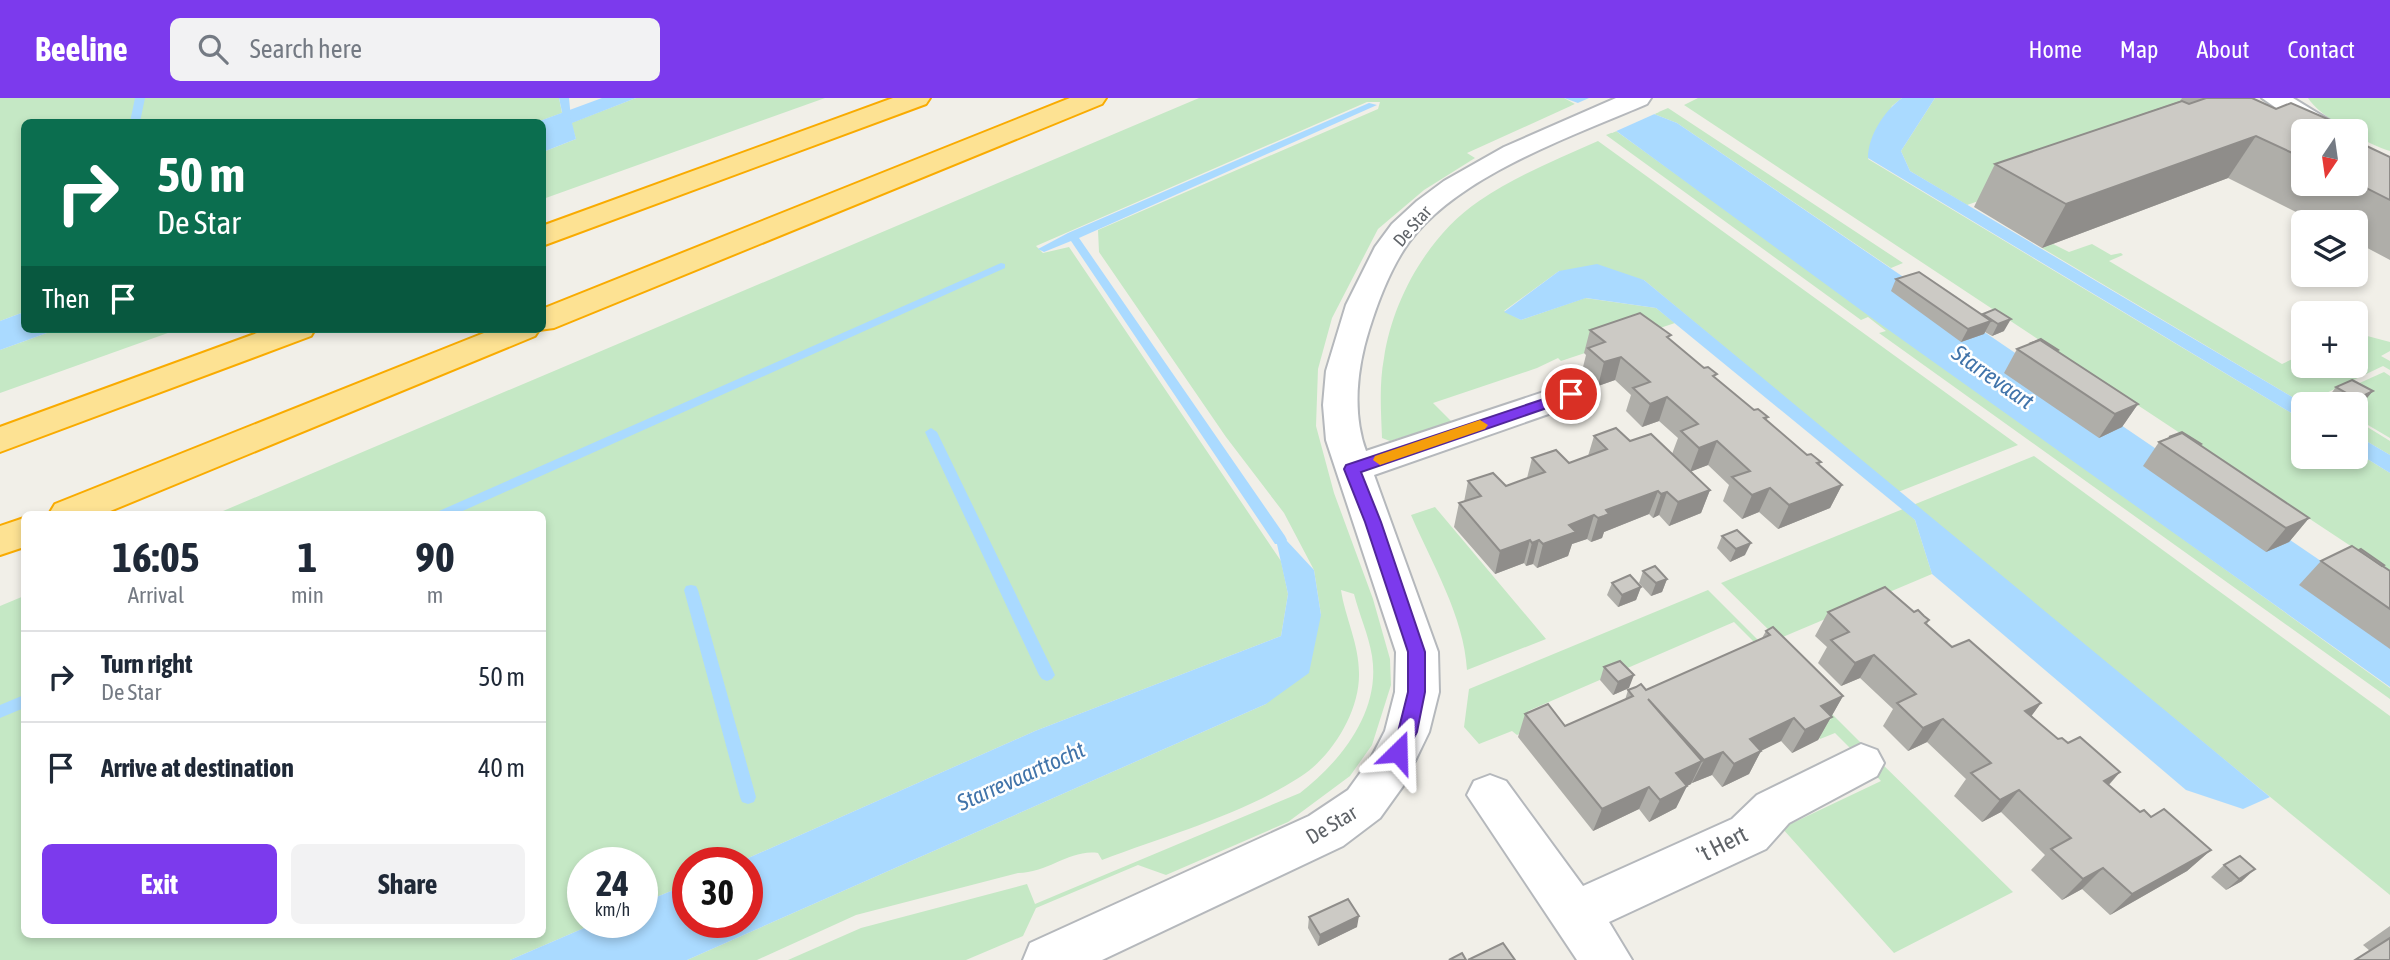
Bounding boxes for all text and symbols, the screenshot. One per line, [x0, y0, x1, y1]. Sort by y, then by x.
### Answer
search box [170, 18, 660, 81]
text: Beeline [35, 30, 128, 68]
icon: search [194, 30, 232, 68]
text: Search here [250, 34, 362, 64]
text: Home [2028, 36, 2082, 63]
text: Map [2120, 36, 2158, 63]
text: About [2196, 36, 2249, 63]
text: Contact [2287, 36, 2355, 63]
north arrow [2291, 119, 2368, 196]
map controls [2291, 119, 2368, 469]
text: 50 m [157, 146, 245, 202]
icon: right [42, 147, 133, 238]
street label: De Star [1389, 201, 1436, 251]
text: De Star [157, 204, 241, 241]
button: layers [2291, 210, 2368, 287]
icon: arrive [104, 280, 142, 318]
text: Then [42, 284, 90, 314]
button: + [2291, 301, 2368, 378]
water label: Starrevaart [1946, 339, 2039, 415]
pin [1541, 364, 1601, 424]
icon: arrive [1552, 375, 1590, 413]
button: − [2291, 392, 2368, 469]
text: 16:05 [112, 533, 200, 581]
text: 1 [298, 533, 317, 581]
text: 90 [415, 533, 455, 581]
text: Arrival [128, 582, 184, 608]
text: min [291, 582, 324, 608]
text: m [427, 582, 443, 608]
text: Turn right [101, 649, 192, 679]
icon: right [42, 658, 80, 696]
text: 50 m [478, 662, 525, 692]
text: De Star [101, 679, 161, 705]
position arrow [1361, 715, 1435, 789]
water label: Starrevaarttocht [952, 736, 1089, 816]
icon: arrive [42, 749, 80, 787]
text: Arrive at destination [101, 753, 294, 783]
text: 40 m [478, 753, 525, 783]
street label: De Star [1301, 799, 1361, 848]
street label: 't Hert [1692, 820, 1752, 868]
button: Exit [42, 844, 277, 924]
button: Share [291, 844, 525, 924]
speed limit sign: 30 [672, 847, 763, 938]
text: 24 [596, 863, 629, 903]
text: km/h [595, 899, 630, 920]

